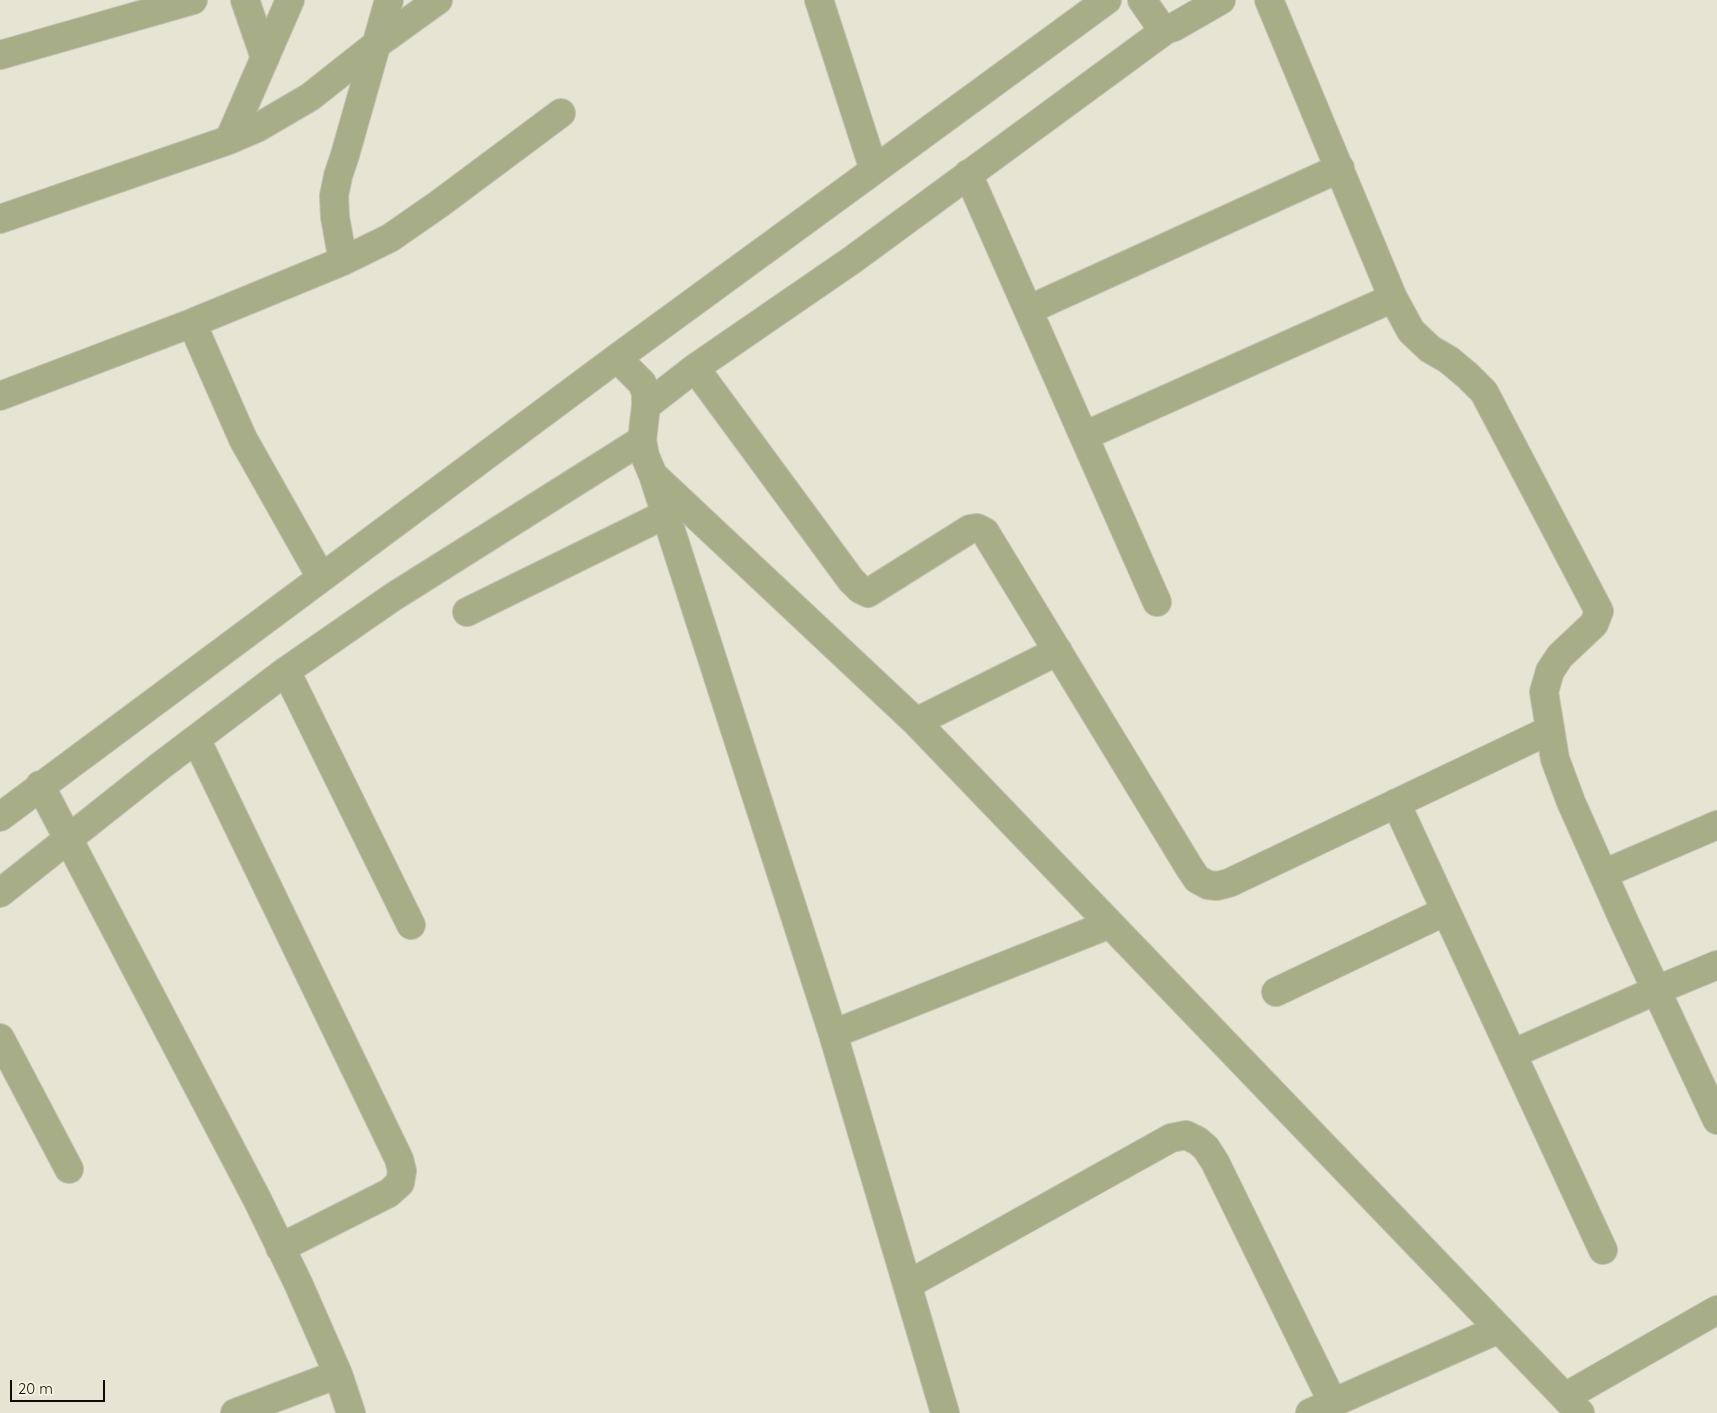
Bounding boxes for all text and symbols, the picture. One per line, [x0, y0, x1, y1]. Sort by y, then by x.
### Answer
scale bar [12, 1370, 108, 1402]
text: 20 m [18, 1379, 53, 1398]

